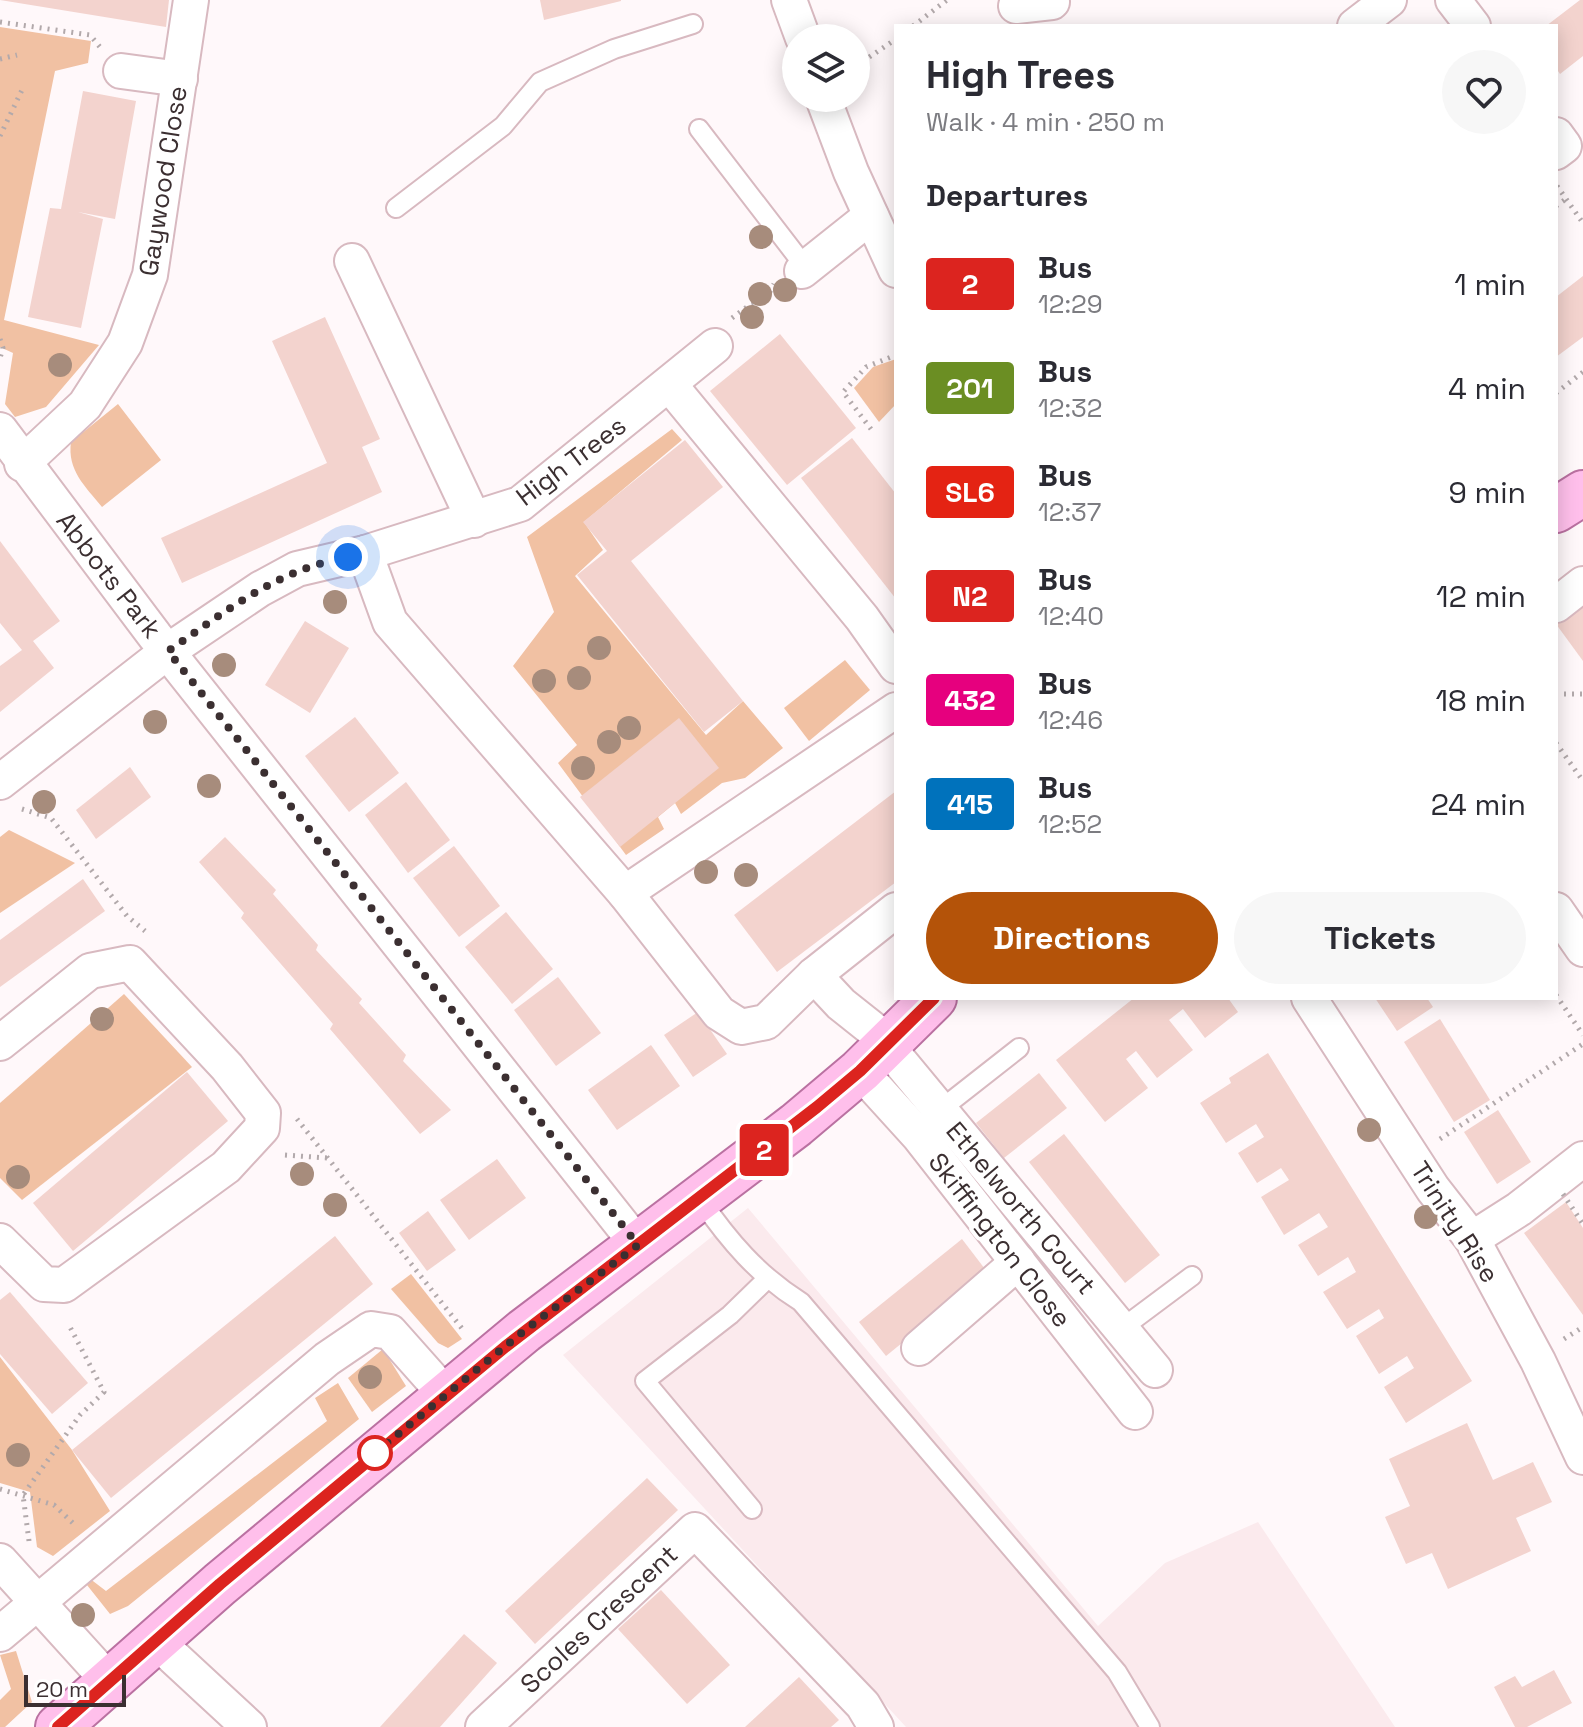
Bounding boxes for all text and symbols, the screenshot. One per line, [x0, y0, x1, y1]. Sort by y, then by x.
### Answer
map controls [782, 24, 870, 112]
button: layers [782, 24, 870, 112]
button: heart [1442, 50, 1526, 134]
text: High Trees [926, 51, 1115, 99]
street label: Gaywood Close [131, 83, 195, 279]
text: Walk · 4 min · 250 m [926, 105, 1165, 139]
text: Departures [926, 176, 1088, 215]
text: Bus [1038, 248, 1092, 287]
text: 1 min [1454, 265, 1526, 304]
text: 2 [962, 266, 978, 302]
text: 12:29 [1038, 287, 1103, 321]
text: Bus [1038, 352, 1092, 391]
text: 4 min [1448, 369, 1526, 408]
text: 201 [946, 370, 994, 406]
text: 12:32 [1038, 391, 1103, 425]
street label: High Trees [509, 409, 633, 513]
text: Bus [1038, 456, 1092, 495]
text: 9 min [1448, 473, 1526, 512]
text: SL6 [945, 474, 995, 510]
text: 12:37 [1038, 495, 1102, 529]
street label: Abbots Park [49, 505, 169, 645]
your location [328, 537, 368, 577]
text: Bus [1038, 560, 1092, 599]
text: 12 min [1436, 577, 1526, 616]
text: N2 [952, 578, 988, 614]
text: 12:40 [1038, 599, 1104, 633]
text: Bus [1038, 664, 1092, 703]
text: 18 min [1436, 681, 1526, 720]
text: 432 [944, 682, 996, 718]
text: 12:46 [1038, 703, 1103, 737]
text: Bus [1038, 768, 1092, 807]
text: 24 min [1431, 785, 1526, 824]
text: 415 [947, 786, 993, 822]
text: 12:52 [1038, 807, 1102, 841]
button: Directions [926, 892, 1218, 984]
button: Tickets [1234, 892, 1526, 984]
street label: Ethelworth Court [939, 1114, 1103, 1302]
line badge: 2 [738, 1124, 790, 1176]
text: 2 [756, 1132, 772, 1168]
street label: Skiffington Close [921, 1146, 1079, 1334]
street label: Trinity Rise [1403, 1155, 1507, 1289]
unlabelled marker [358, 1436, 392, 1470]
street label: Scoles Crescent [513, 1537, 685, 1701]
scale bar [24, 1671, 126, 1707]
text: 20 m [36, 1675, 88, 1703]

